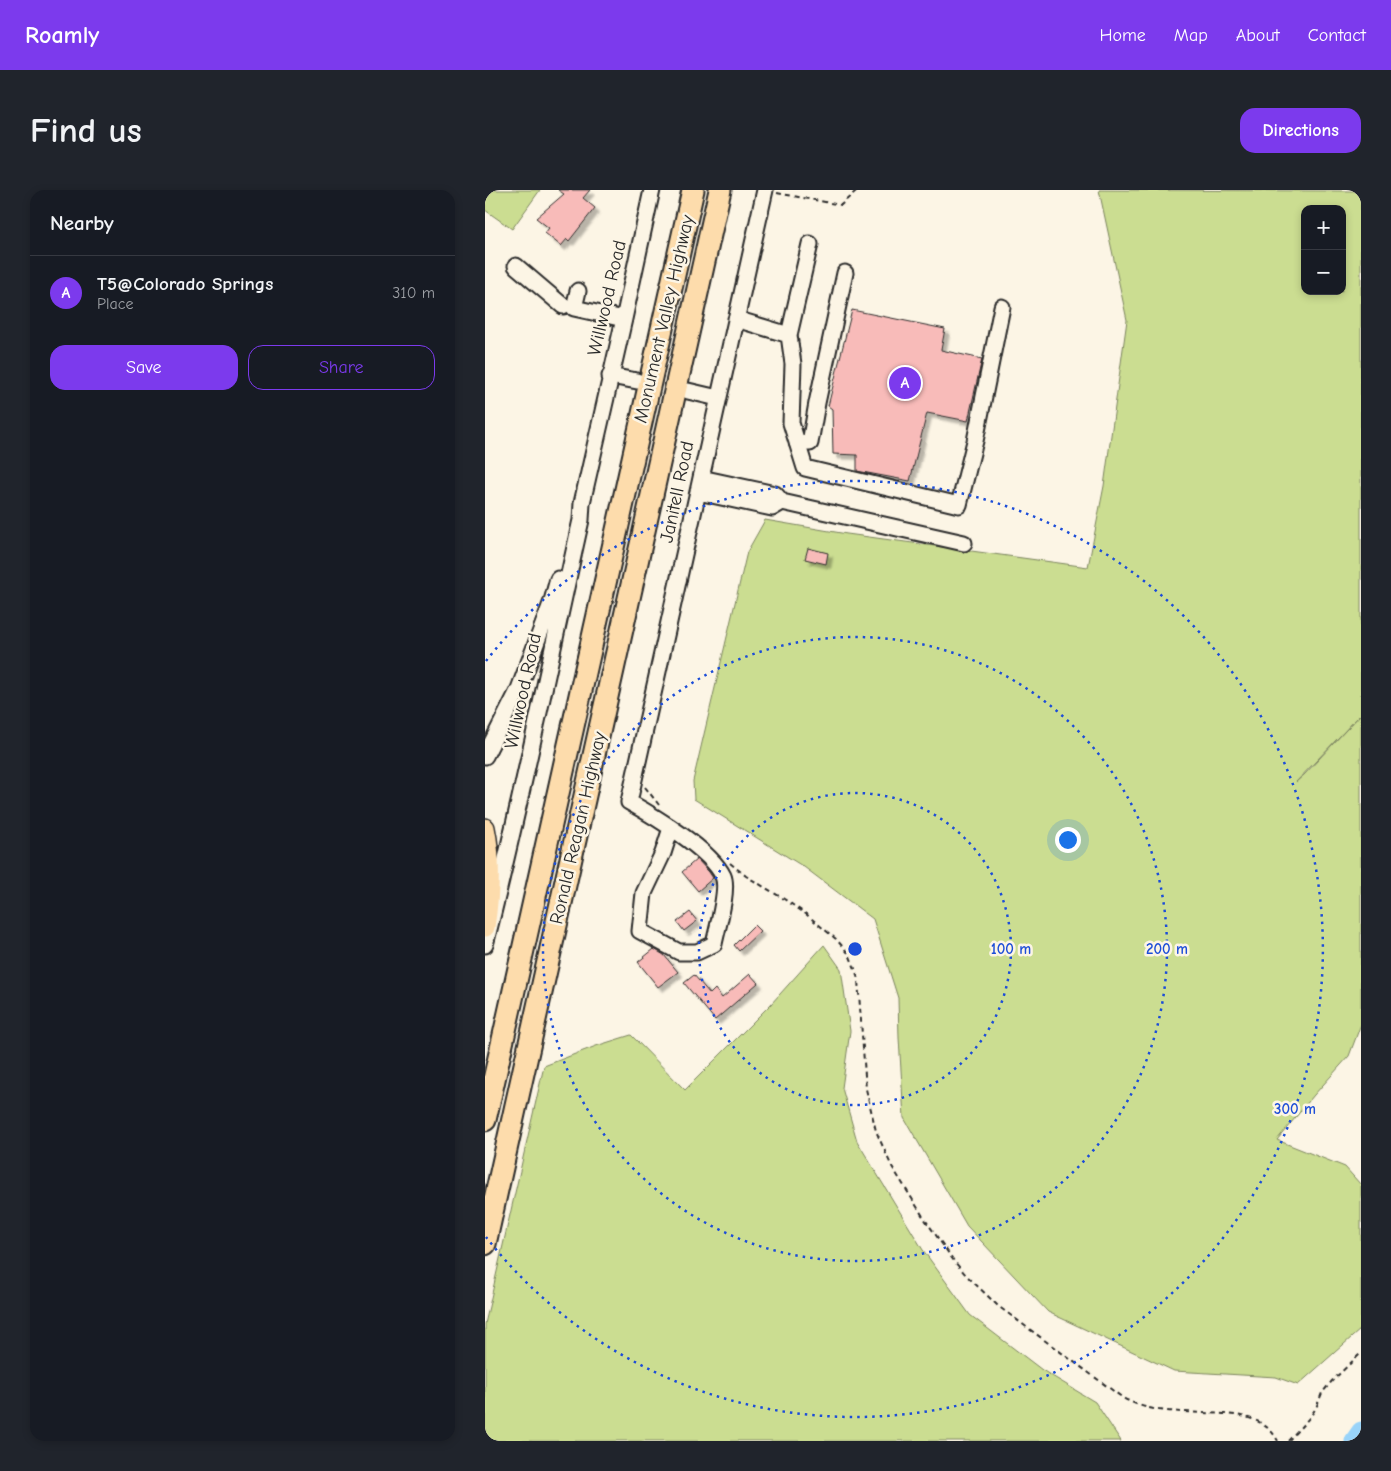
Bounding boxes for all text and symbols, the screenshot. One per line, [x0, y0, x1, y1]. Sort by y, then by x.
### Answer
text: Roamly [25, 21, 99, 49]
text: Home [1099, 25, 1146, 46]
text: Map [1174, 25, 1208, 46]
text: About [1236, 25, 1280, 46]
text: Contact [1308, 25, 1366, 46]
button: Directions [1240, 108, 1361, 153]
text: Find us [30, 110, 142, 151]
map controls [1301, 205, 1346, 295]
button: + [1301, 205, 1346, 250]
text: Nearby [50, 211, 114, 235]
street label: Monument Valley Highway [629, 212, 699, 425]
street label: Willwood Road [583, 238, 631, 358]
button: − [1301, 250, 1346, 295]
text: T5@Colorado Springs [97, 273, 273, 295]
text: A [62, 284, 70, 302]
text: 310 m [392, 284, 435, 302]
text: Place [97, 295, 133, 313]
button: Save [50, 345, 238, 390]
button: Share [248, 345, 435, 390]
pin: A [889, 364, 921, 402]
street label: Janitell Road [655, 439, 699, 545]
street label: Willwood Road [500, 631, 546, 751]
street label: Ronald Reagan Highway [545, 729, 611, 926]
your location [1055, 827, 1081, 853]
centre of rings [846, 940, 864, 958]
text: 100 m [991, 940, 1031, 958]
text: 200 m [1146, 940, 1188, 958]
text: 300 m [1274, 1100, 1316, 1118]

